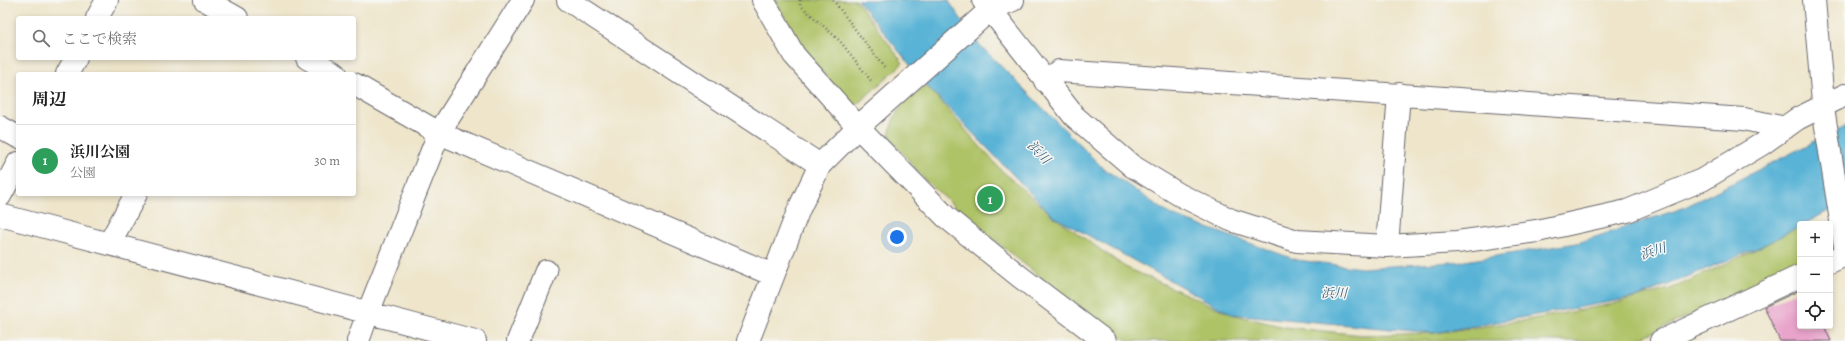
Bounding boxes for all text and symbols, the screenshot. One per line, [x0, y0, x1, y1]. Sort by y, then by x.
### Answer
search box [16, 16, 356, 60]
icon: search [30, 27, 52, 49]
text: ここで検索 [62, 29, 137, 49]
text: 周辺 [32, 88, 66, 111]
water label: 浜川 [1024, 137, 1056, 169]
text: 浜川公園 [70, 142, 130, 162]
text: 1 [43, 152, 47, 169]
text: 30 m [314, 152, 340, 169]
text: 公園 [70, 164, 96, 181]
pin: 1 [977, 184, 1003, 214]
map controls [1797, 221, 1833, 329]
button: + [1797, 221, 1833, 257]
your location [887, 227, 907, 247]
water label: 浜川 [1638, 238, 1670, 263]
button: − [1797, 257, 1833, 293]
water label: 浜川 [1321, 284, 1349, 302]
button: locate [1797, 293, 1833, 329]

